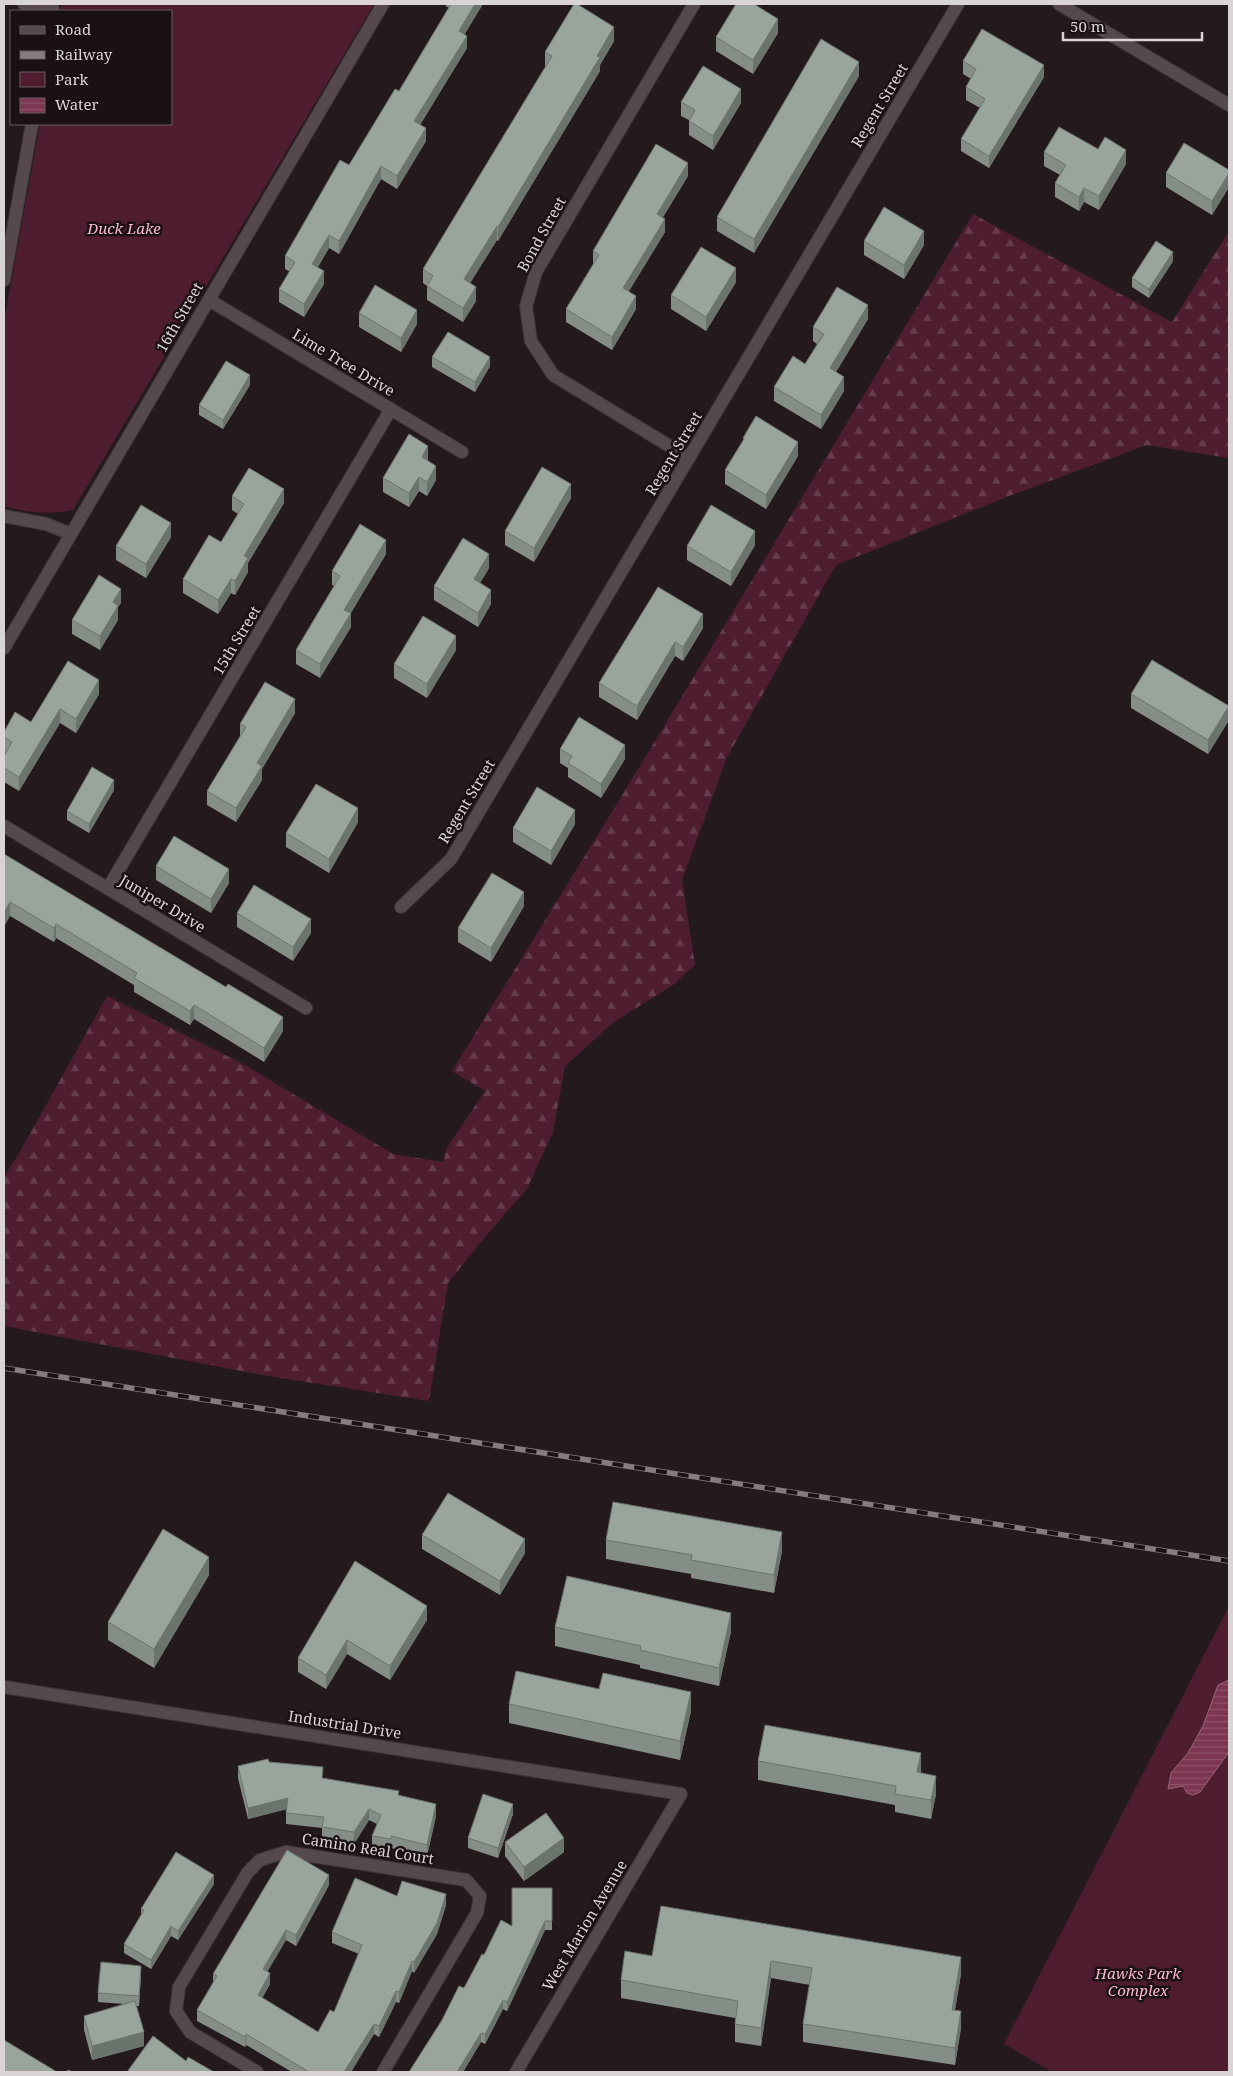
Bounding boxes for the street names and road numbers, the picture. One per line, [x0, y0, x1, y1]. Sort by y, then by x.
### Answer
street label: Regent Street [846, 59, 912, 151]
street label: Bond Street [512, 193, 570, 275]
street label: 16th Street [151, 279, 207, 355]
street label: Lime Tree Drive [289, 324, 399, 400]
street label: Regent Street [640, 407, 706, 499]
street label: 15th Street [208, 602, 264, 678]
street label: Regent Street [433, 755, 499, 847]
street label: Juniper Drive [115, 869, 210, 937]
street label: Industrial Drive [287, 1705, 403, 1743]
street label: Camino Real Court [301, 1828, 435, 1868]
street label: West Marion Avenue [537, 1856, 631, 1994]

